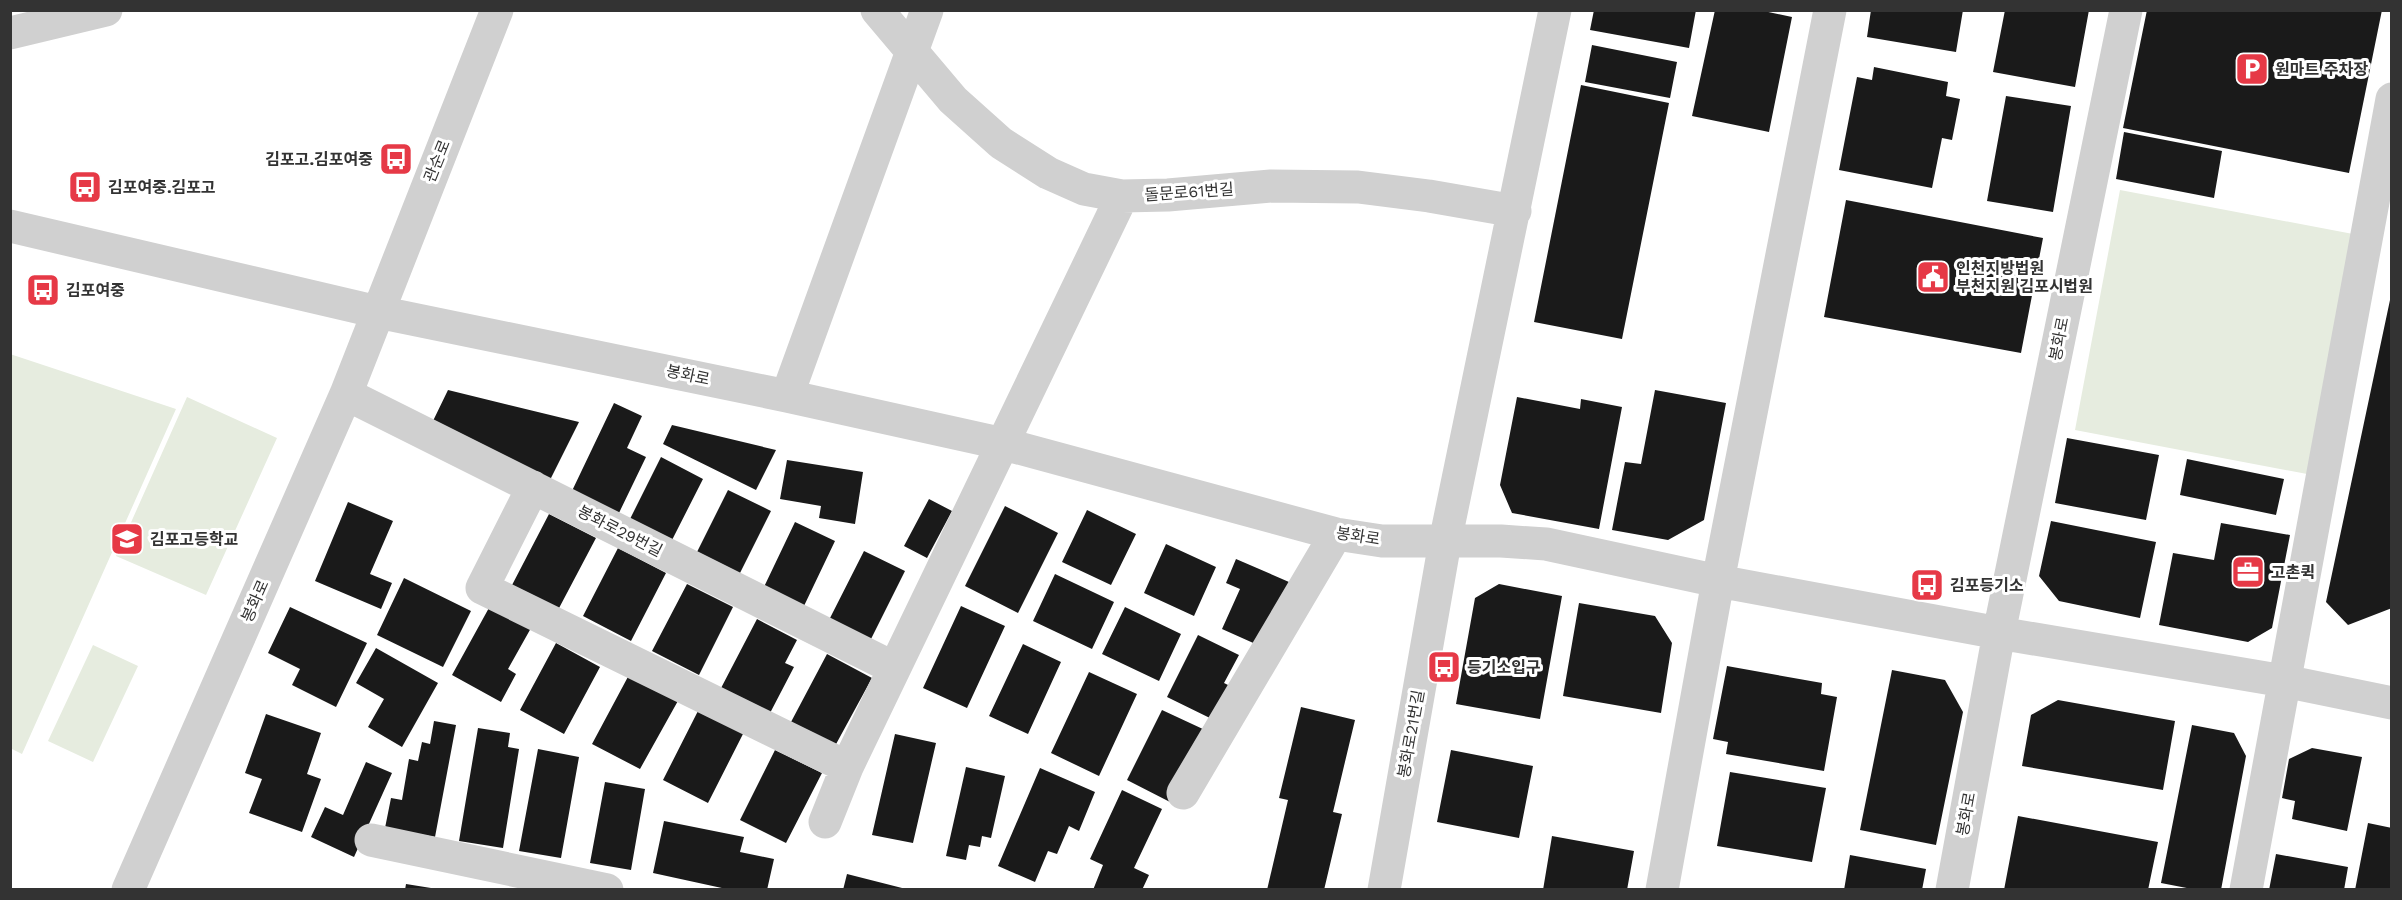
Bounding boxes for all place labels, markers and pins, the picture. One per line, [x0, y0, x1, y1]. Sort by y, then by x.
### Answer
parking icon: 원마트 주차장 [2234, 51, 2270, 87]
place label: 원마트 주차장 [2275, 60, 2368, 79]
bus stop icon: 김포고.김포여중 [378, 141, 414, 177]
place label: 김포고.김포여중 [265, 150, 373, 169]
bus stop icon: 김포여중.김포고 [67, 169, 103, 205]
place label: 김포여중.김포고 [108, 178, 216, 197]
public building icon: 인천지방법원 부천지원 김포시법원 [1915, 259, 1951, 295]
place label: 인천지방법원 부천지원 김포시법원 [1956, 259, 2093, 296]
bus stop icon: 김포여중 [25, 272, 61, 308]
place label: 김포여중 [66, 281, 125, 300]
school or university icon: 김포고등학교 [109, 521, 145, 557]
place label: 김포고등학교 [150, 530, 239, 549]
office icon: 고촌퀵 [2230, 554, 2266, 590]
place label: 고촌퀵 [2271, 563, 2315, 582]
bus stop icon: 김포등기소 [1909, 567, 1945, 603]
place label: 김포등기소 [1950, 576, 2024, 595]
bus stop icon: 등기소입구 [1426, 649, 1462, 685]
place label: 등기소입구 [1467, 658, 1541, 677]

